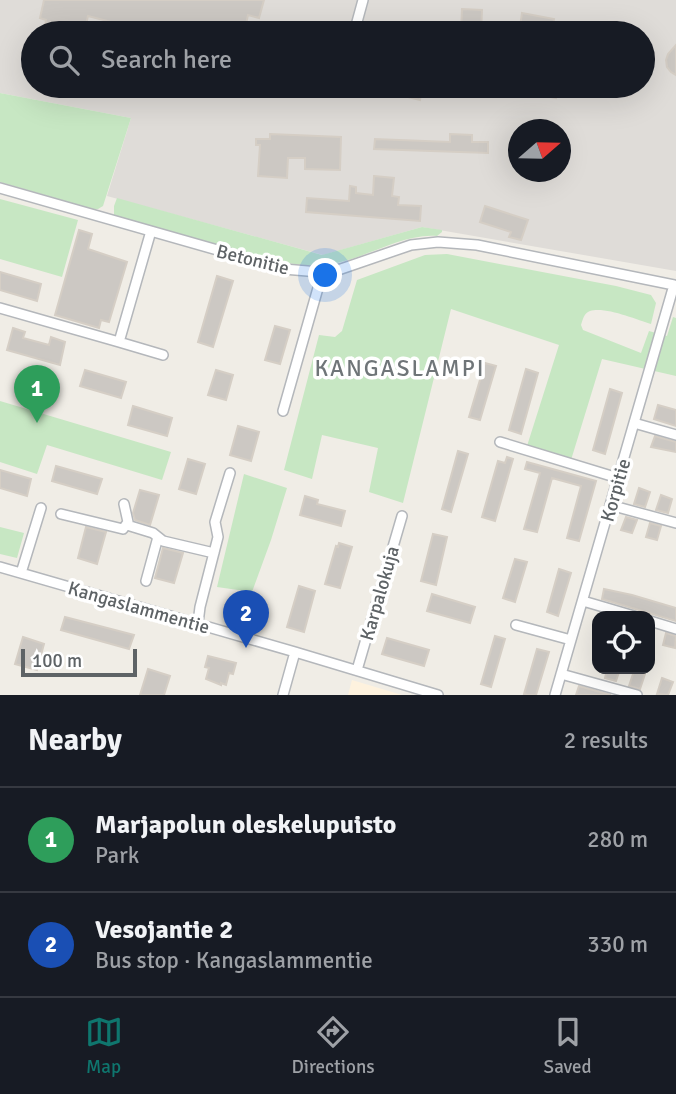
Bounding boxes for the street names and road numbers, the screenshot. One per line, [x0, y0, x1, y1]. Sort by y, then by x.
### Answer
street label: Betonitie [214, 239, 292, 281]
street label: Korpitie [596, 456, 636, 525]
street label: Karpalokuja [355, 543, 405, 643]
street label: Kangaslammentie [65, 576, 212, 640]

